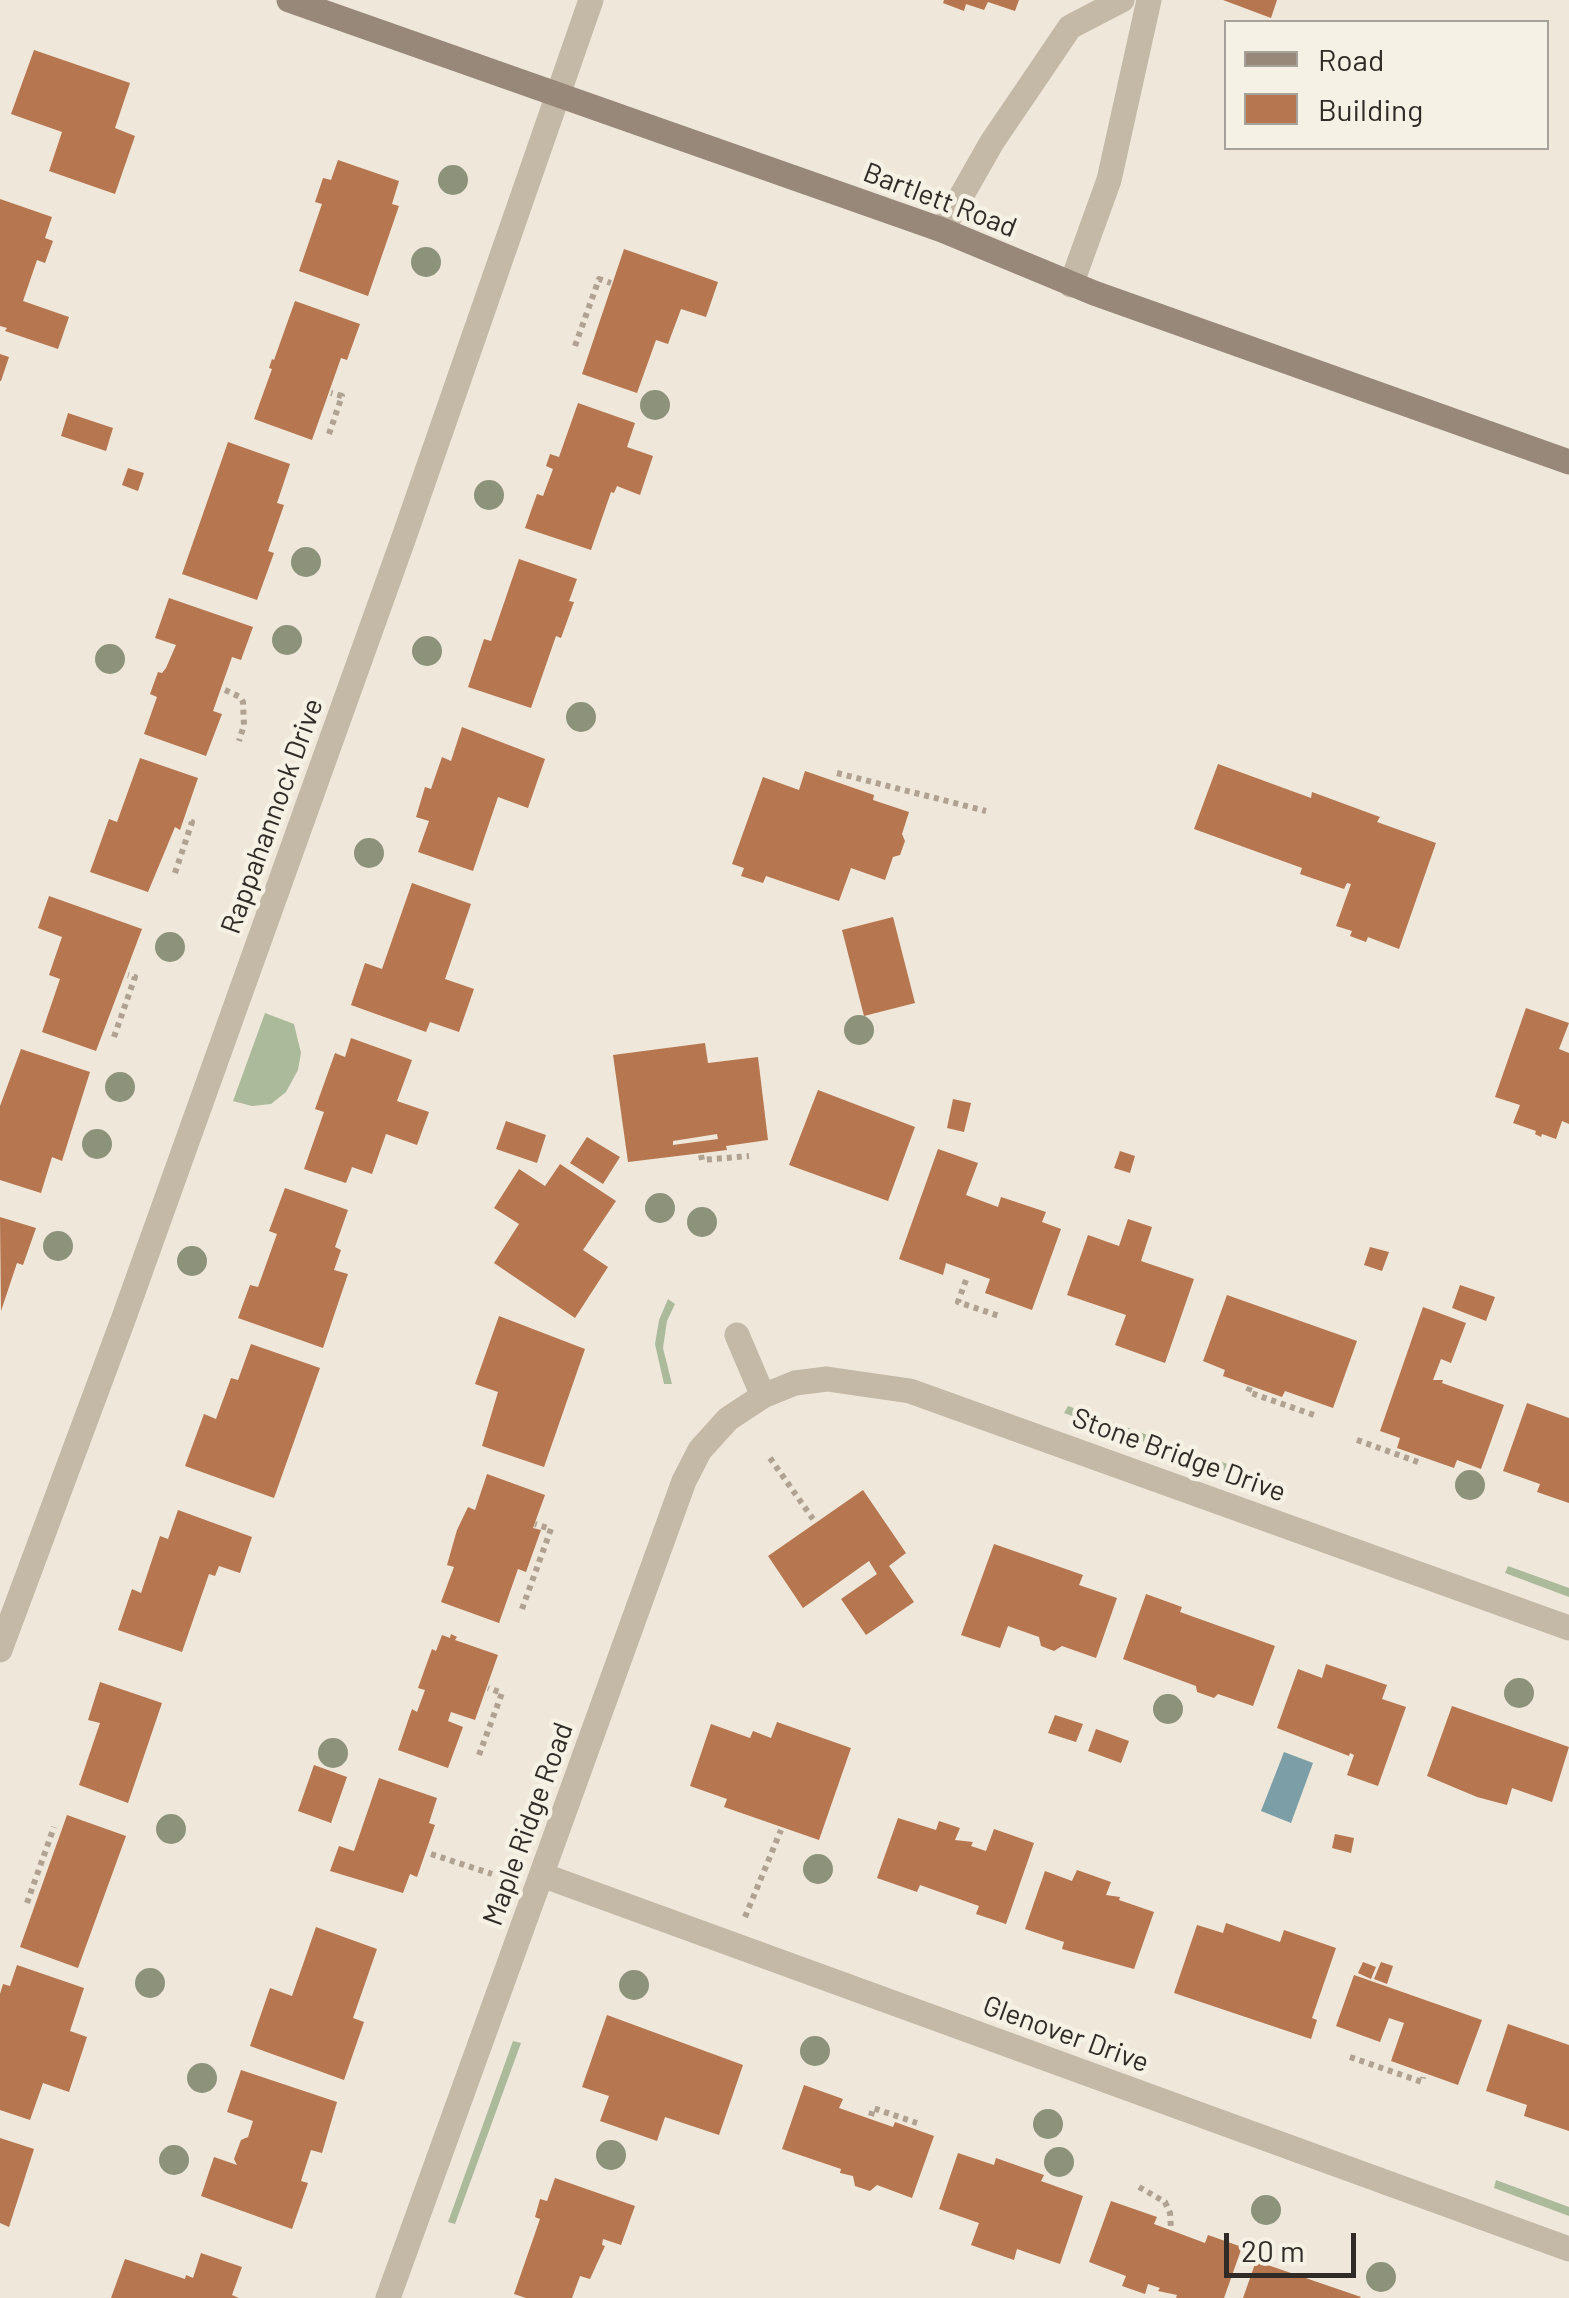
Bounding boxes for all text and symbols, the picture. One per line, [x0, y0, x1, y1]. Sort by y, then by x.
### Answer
legend [1224, 20, 1549, 150]
text: Road [1318, 41, 1384, 77]
text: Building [1318, 91, 1423, 127]
street label: Bartlett Road [859, 155, 1021, 245]
street label: Rappahannock Drive [214, 694, 330, 938]
street label: Stone Bridge Drive [1068, 1401, 1290, 1509]
street label: Maple Ridge Road [476, 1718, 580, 1930]
street label: Glenover Drive [978, 1988, 1154, 2080]
scale bar [1229, 2213, 1362, 2275]
text: 20 m [1241, 2232, 1305, 2268]

